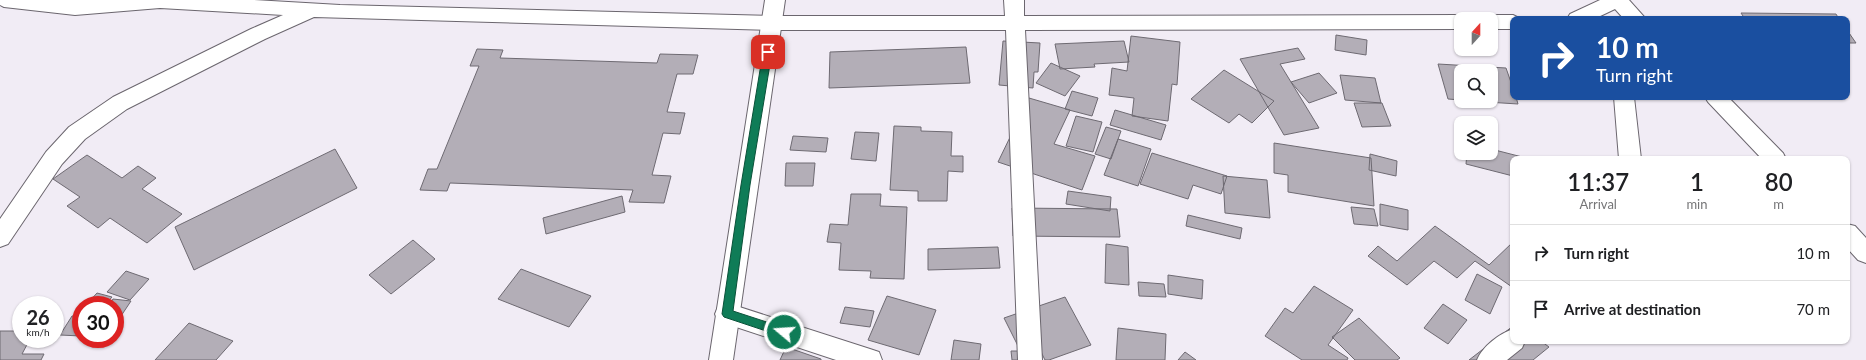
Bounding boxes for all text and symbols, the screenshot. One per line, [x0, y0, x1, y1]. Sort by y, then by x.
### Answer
north arrow [1454, 12, 1498, 56]
map controls [1454, 12, 1498, 160]
text: 10 m [1596, 30, 1659, 64]
icon: right [1530, 32, 1582, 84]
pin [751, 35, 785, 69]
icon: arrive [757, 41, 779, 63]
button: search [1454, 64, 1498, 108]
text: Turn right [1596, 64, 1673, 86]
button: layers [1454, 116, 1498, 160]
text: 11:37 [1567, 167, 1629, 196]
text: 1 [1690, 167, 1704, 196]
text: 80 [1765, 167, 1793, 196]
text: Arrival [1579, 196, 1617, 212]
text: min [1686, 196, 1707, 212]
text: m [1773, 196, 1784, 212]
icon: right [1530, 242, 1552, 264]
text: Turn right [1564, 244, 1629, 262]
text: 10 m [1796, 244, 1830, 262]
speed limit sign: 30 [72, 296, 124, 348]
icon: arrive [1530, 298, 1552, 320]
text: Arrive at destination [1564, 300, 1701, 318]
text: 70 m [1796, 300, 1830, 318]
text: 26 [26, 305, 50, 329]
position arrow [763, 311, 805, 353]
text: km/h [26, 326, 50, 338]

